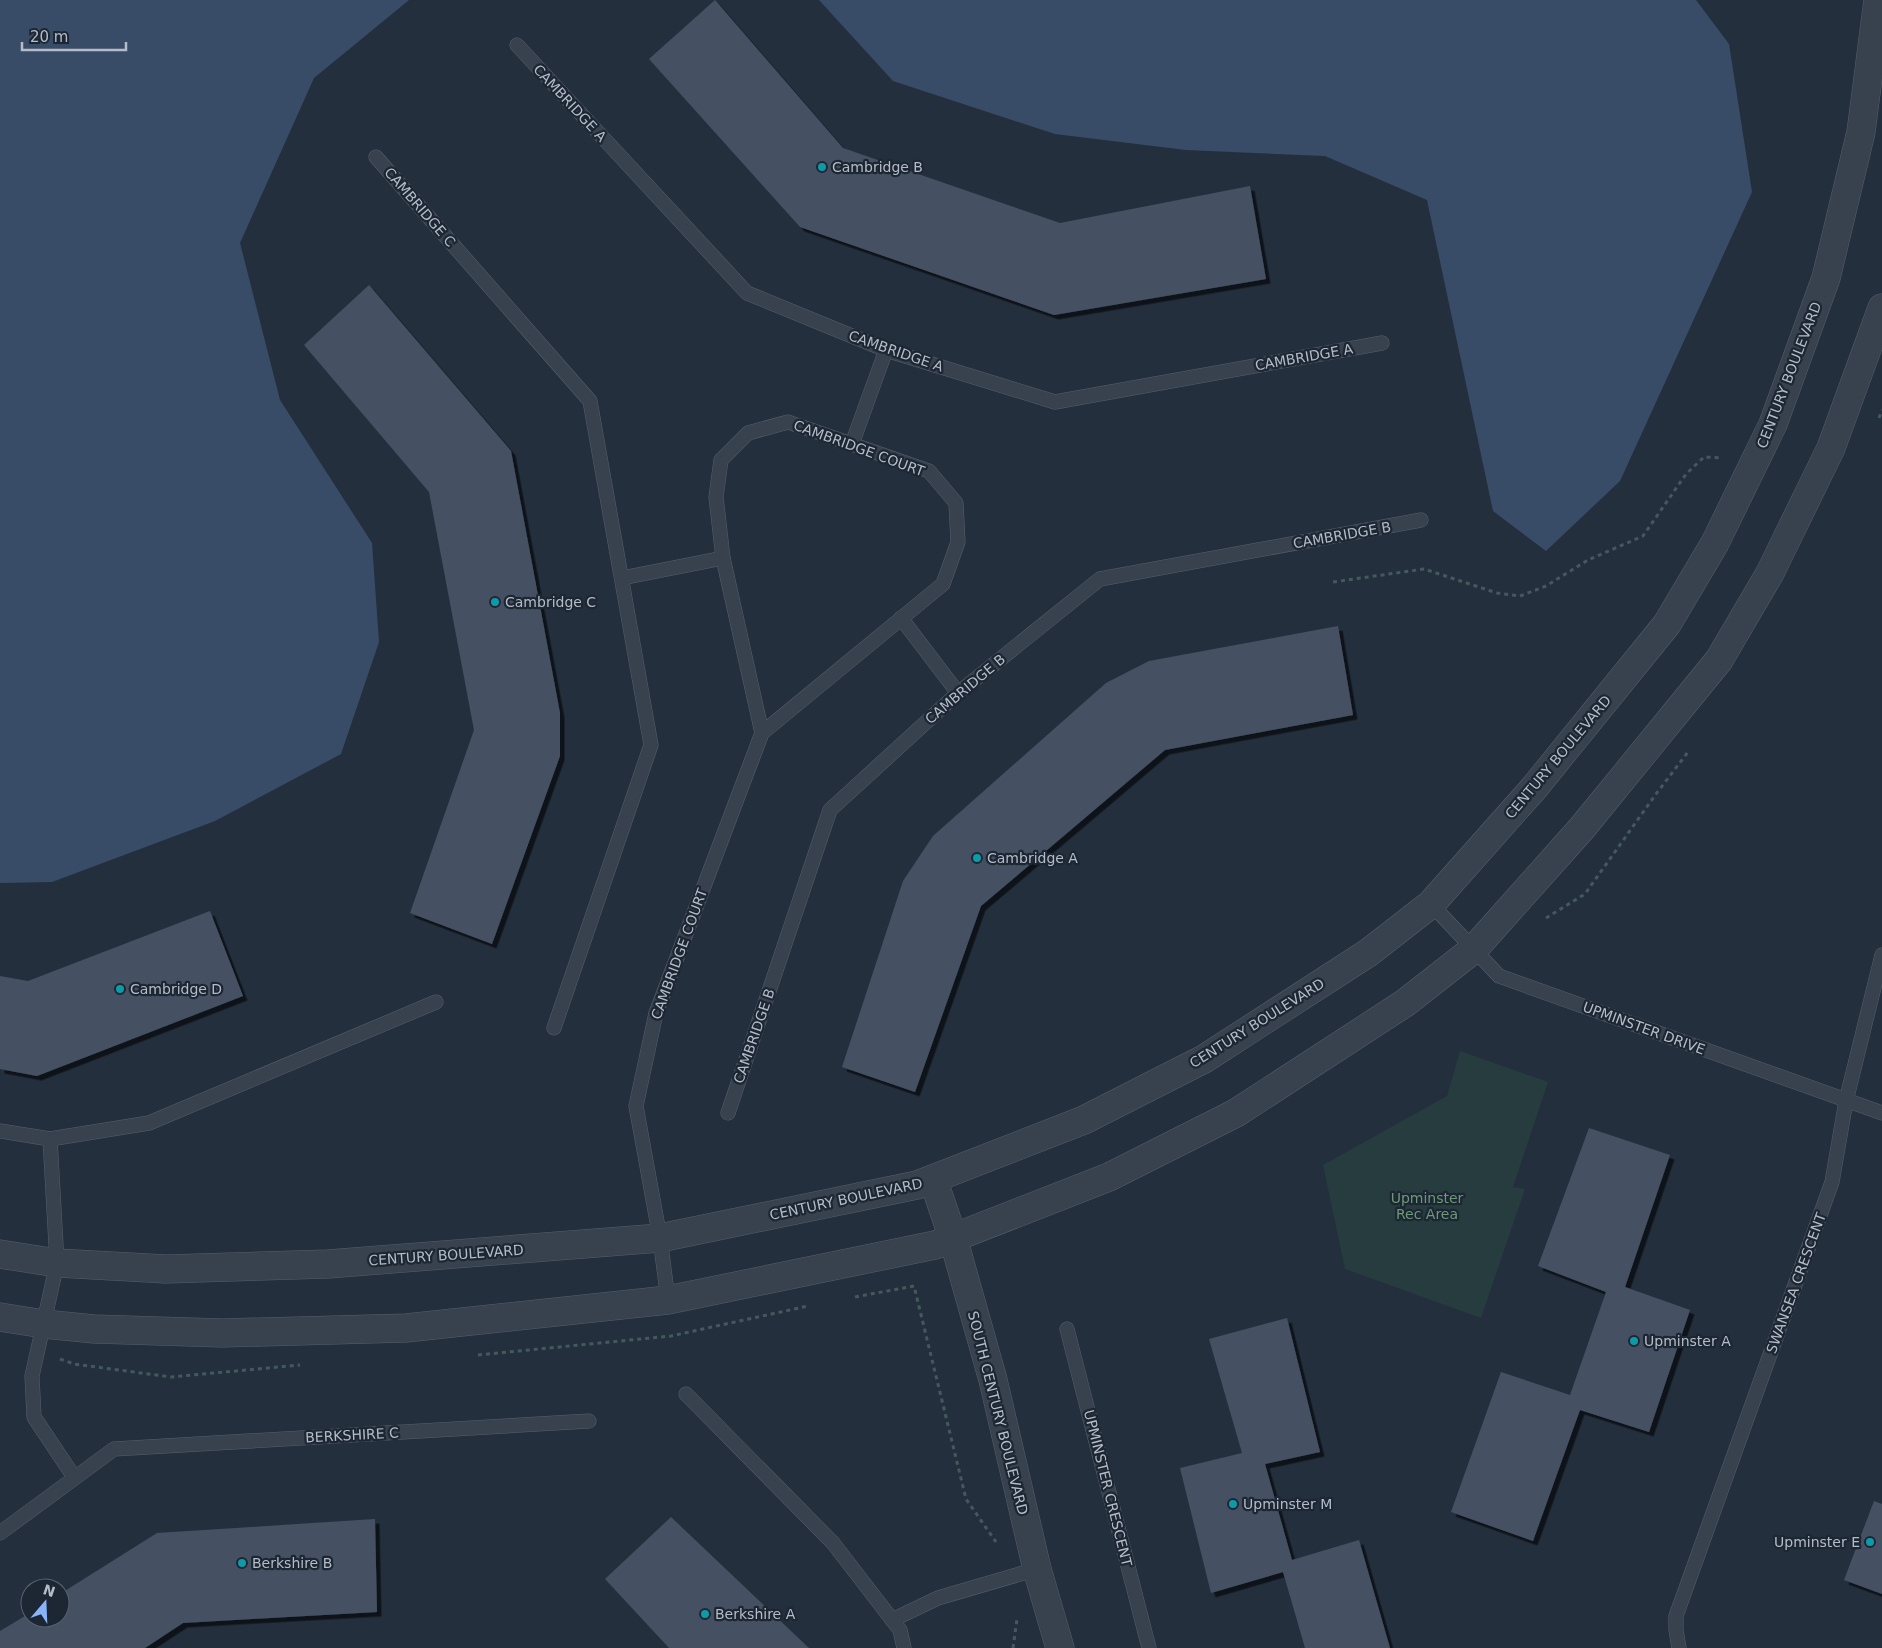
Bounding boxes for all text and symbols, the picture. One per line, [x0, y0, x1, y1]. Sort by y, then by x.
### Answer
scale bar [22, 20, 126, 52]
text: 20 m [30, 28, 68, 46]
street label: CAMBRIDGE A [530, 61, 610, 145]
place label: Cambridge B [832, 159, 923, 175]
marker: Cambridge B [816, 161, 828, 173]
street label: CAMBRIDGE C [381, 164, 459, 250]
street label: CENTURY BOULEVARD [1754, 299, 1824, 451]
street label: CAMBRIDGE A [846, 327, 946, 375]
street label: CAMBRIDGE A [1254, 340, 1355, 374]
street label: CAMBRIDGE COURT [791, 417, 927, 479]
street label: CAMBRIDGE B [1292, 518, 1392, 552]
place label: Cambridge C [505, 594, 596, 610]
marker: Cambridge C [489, 596, 501, 608]
street label: CAMBRIDGE B [922, 651, 1008, 727]
street label: CENTURY BOULEVARD [1502, 692, 1614, 822]
place label: Cambridge A [987, 850, 1078, 866]
marker: Cambridge A [971, 852, 983, 864]
street label: CAMBRIDGE COURT [648, 886, 710, 1022]
street label: CENTURY BOULEVARD [1187, 975, 1327, 1071]
place label: Cambridge D [130, 981, 222, 997]
marker: Cambridge D [114, 983, 126, 995]
street label: CAMBRIDGE B [730, 986, 778, 1086]
street label: UPMINSTER DRIVE [1581, 998, 1707, 1058]
street label: CENTURY BOULEVARD [768, 1175, 924, 1223]
park label: Upminster Rec Area [1391, 1190, 1464, 1222]
street label: SWANSEA CRESCENT [1763, 1210, 1829, 1356]
street label: CENTURY BOULEVARD [368, 1242, 524, 1268]
street label: SOUTH CENTURY BOULEVARD [965, 1309, 1031, 1517]
place label: Upminster A [1644, 1333, 1731, 1349]
marker: Upminster A [1628, 1335, 1640, 1347]
street label: UPMINSTER CRESCENT [1081, 1408, 1135, 1568]
street label: BERKSHIRE C [305, 1425, 399, 1445]
place label: Upminster M [1243, 1496, 1332, 1512]
marker: Upminster M [1227, 1498, 1239, 1510]
place label: Upminster E [1774, 1534, 1860, 1550]
marker: Upminster E [1864, 1536, 1876, 1548]
place label: Berkshire B [252, 1555, 332, 1571]
marker: Berkshire B [236, 1557, 248, 1569]
north arrow [20, 1578, 70, 1628]
text: N [41, 1581, 57, 1600]
place label: Berkshire A [715, 1606, 796, 1622]
marker: Berkshire A [699, 1608, 711, 1620]

